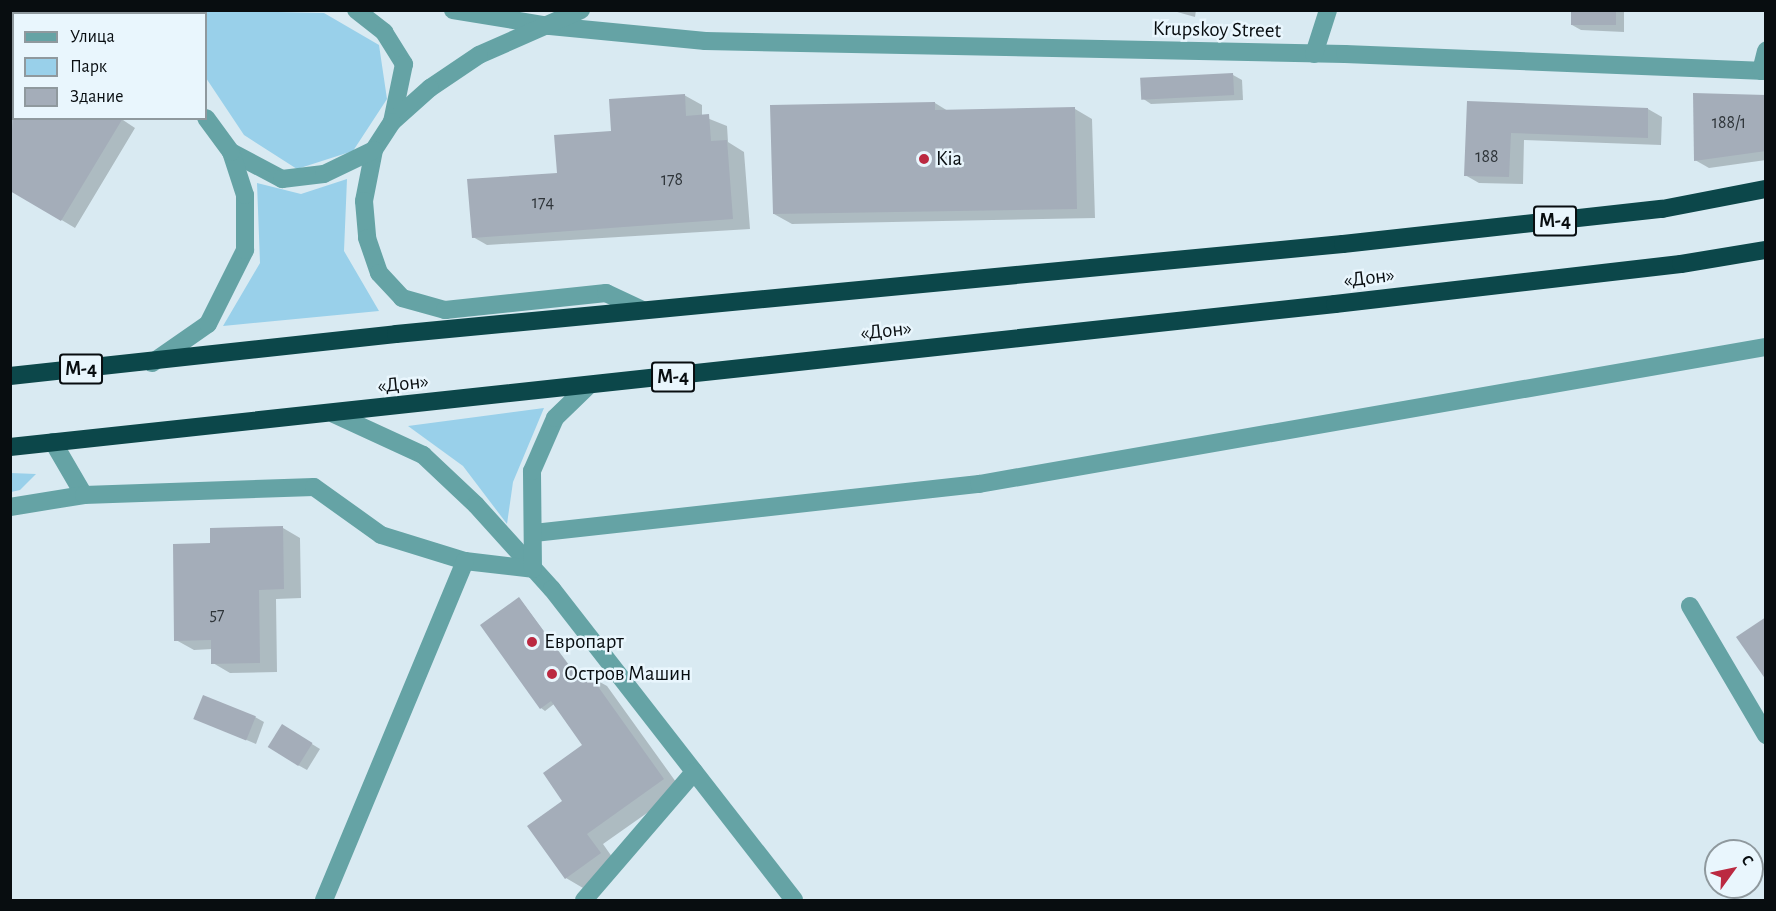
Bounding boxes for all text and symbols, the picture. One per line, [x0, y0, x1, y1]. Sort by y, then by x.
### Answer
legend [12, 12, 207, 120]
street label: Krupskoy Street [1153, 16, 1281, 44]
text: Улица [70, 28, 115, 46]
text: Парк [70, 58, 107, 76]
text: Здание [70, 88, 124, 106]
house number: 188/1 [1712, 112, 1746, 134]
place label: Kia [936, 146, 962, 172]
house number: 188 [1475, 146, 1499, 168]
marker: Kia [917, 152, 931, 166]
house number: 178 [661, 169, 683, 191]
house number: 174 [532, 192, 554, 214]
road number: М-4 [1532, 204, 1578, 238]
street label: «Дон» [1342, 262, 1396, 294]
street label: «Дон» [859, 316, 913, 346]
road number: М-4 [58, 352, 104, 386]
road number: М-4 [650, 360, 696, 394]
street label: «Дон» [376, 369, 430, 399]
house number: 57 [209, 604, 225, 626]
place label: Европарт [544, 629, 624, 655]
marker: Европарт [525, 635, 539, 649]
place label: Остров Машин [564, 661, 691, 687]
marker: Остров Машин [545, 667, 559, 681]
north arrow [1704, 839, 1764, 899]
text: С [1738, 852, 1757, 868]

